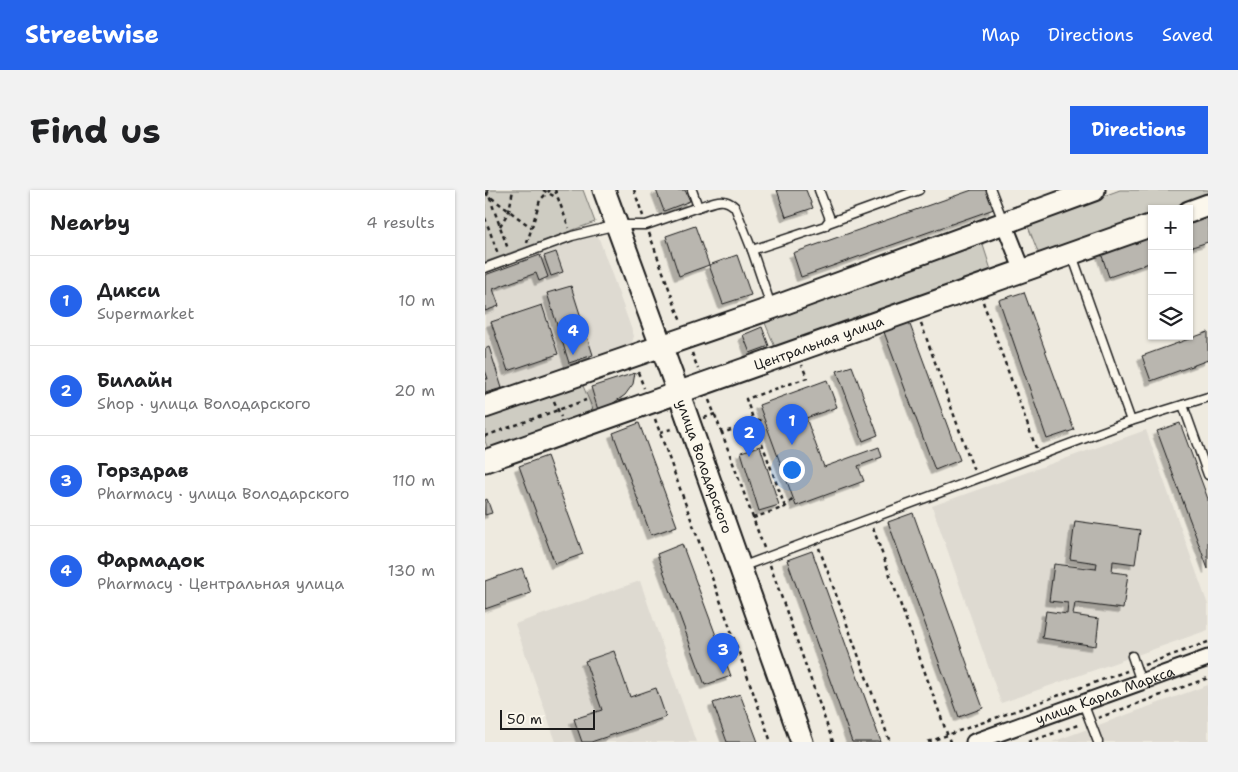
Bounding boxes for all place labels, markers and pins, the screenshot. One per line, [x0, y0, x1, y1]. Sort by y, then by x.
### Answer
pin: 4 [557, 314, 589, 355]
pin: 1 [776, 404, 808, 445]
pin: 2 [733, 416, 765, 457]
pin: 3 [707, 633, 739, 674]

